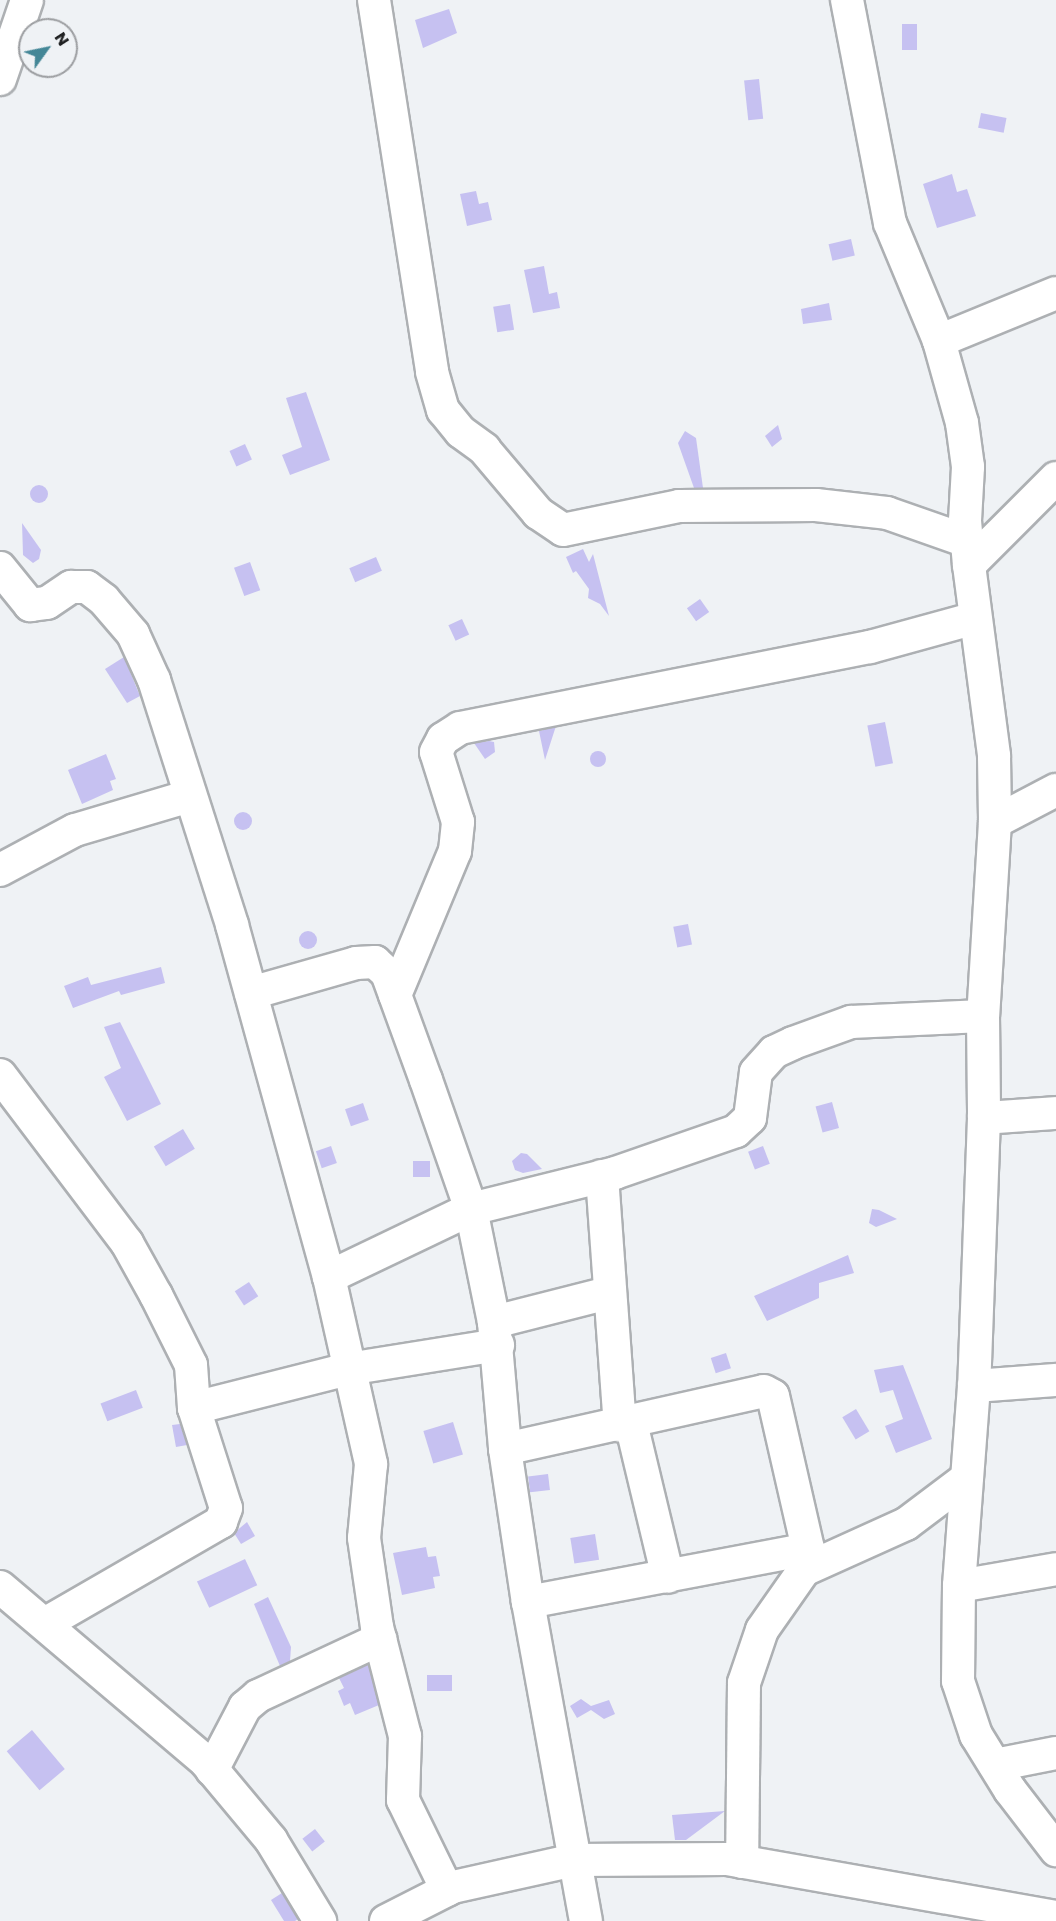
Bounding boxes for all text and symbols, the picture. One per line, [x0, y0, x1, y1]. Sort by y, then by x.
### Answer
north arrow [18, 18, 78, 78]
text: N [49, 28, 75, 50]

